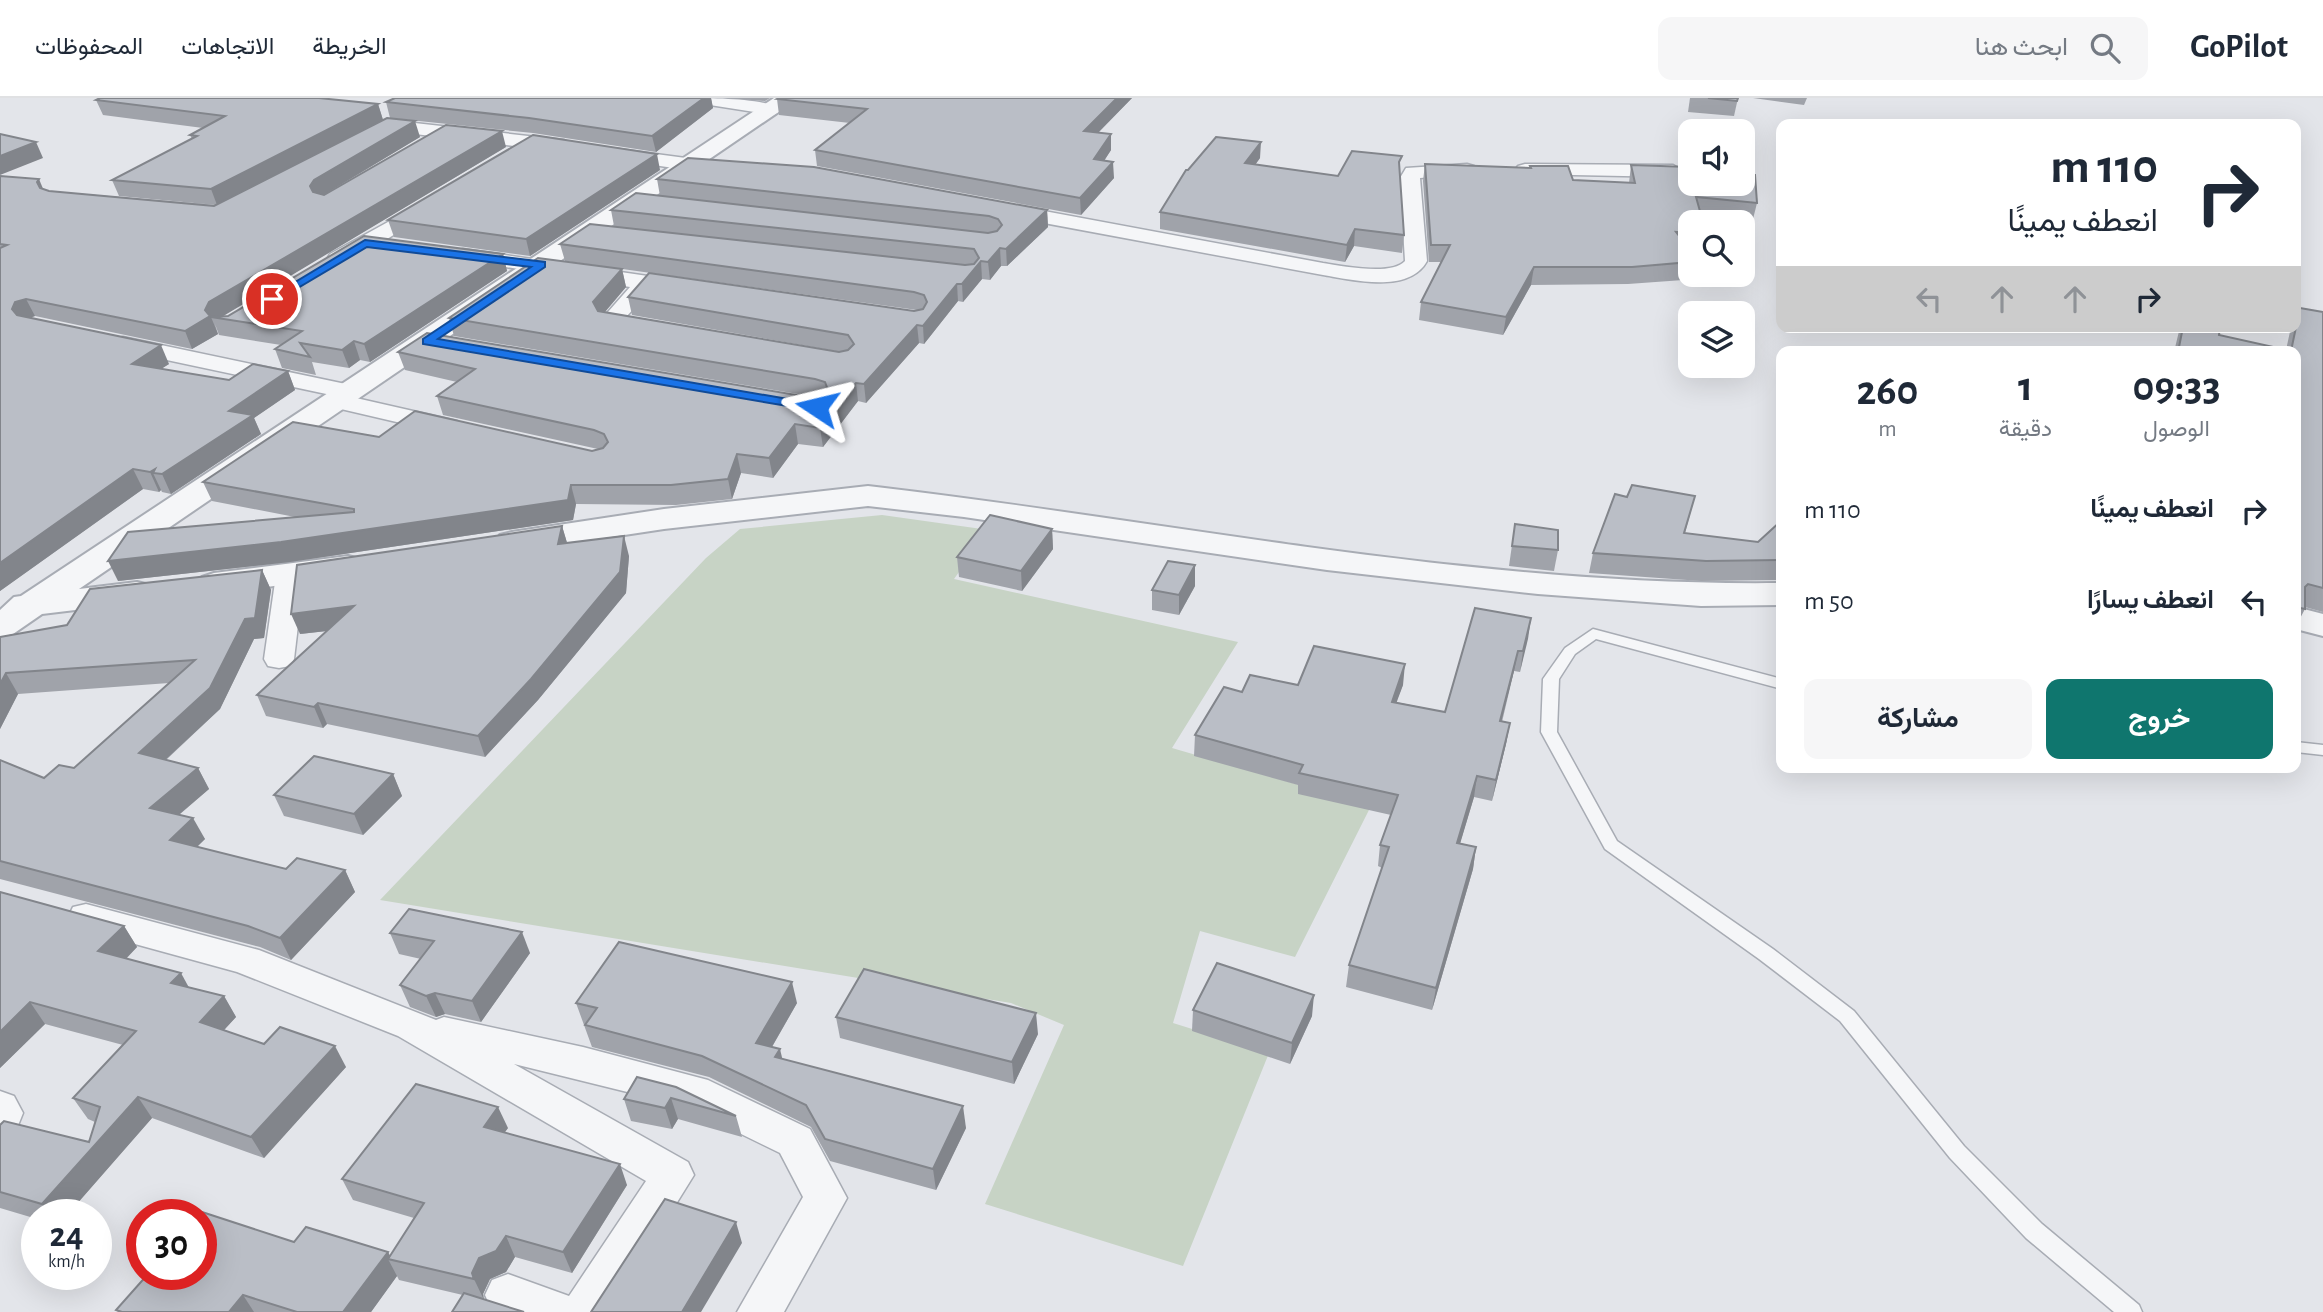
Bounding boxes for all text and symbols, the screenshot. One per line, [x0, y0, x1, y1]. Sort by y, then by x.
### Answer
search box [1658, 17, 2148, 80]
icon: search [2086, 29, 2124, 67]
text: GoPilot [2190, 31, 2288, 64]
text: ابحث هنا [1975, 34, 2068, 60]
text: المحفوظات [35, 35, 143, 59]
text: الاتجاهات [181, 35, 274, 59]
text: الخريطة [312, 35, 387, 59]
map controls [1678, 119, 1755, 378]
button: sound [1678, 119, 1755, 196]
text: 110 m [2050, 143, 2158, 192]
icon: right [2182, 147, 2273, 238]
text: انعطف يمينًا [2007, 205, 2158, 237]
button: search [1678, 210, 1755, 287]
pin [242, 269, 302, 329]
icon: arrive [253, 280, 291, 318]
icon: left [1910, 280, 1948, 318]
icon: ahead [1983, 280, 2021, 318]
icon: ahead [2056, 280, 2094, 318]
icon: right [2129, 280, 2167, 318]
button: layers [1678, 301, 1755, 378]
text: 1 [2018, 366, 2033, 408]
text: 09:33 [2133, 366, 2221, 408]
position arrow [780, 370, 854, 444]
text: 260 [1856, 370, 1918, 412]
text: m [1878, 418, 1897, 441]
text: دقيقة [1999, 418, 2052, 441]
text: الوصول [2143, 418, 2210, 441]
icon: right [2235, 492, 2273, 530]
text: انعطف يمينًا [2090, 496, 2214, 522]
text: 110 m [1804, 497, 1861, 523]
icon: left [2235, 583, 2273, 621]
text: انعطف يسارًا [2087, 587, 2214, 613]
text: 50 m [1804, 588, 1854, 614]
button: مشاركة [1804, 679, 2032, 759]
button: خروج [2046, 679, 2273, 759]
speed limit sign: 30 [126, 1199, 217, 1290]
text: 24 [49, 1218, 84, 1253]
text: km/h [48, 1253, 85, 1271]

